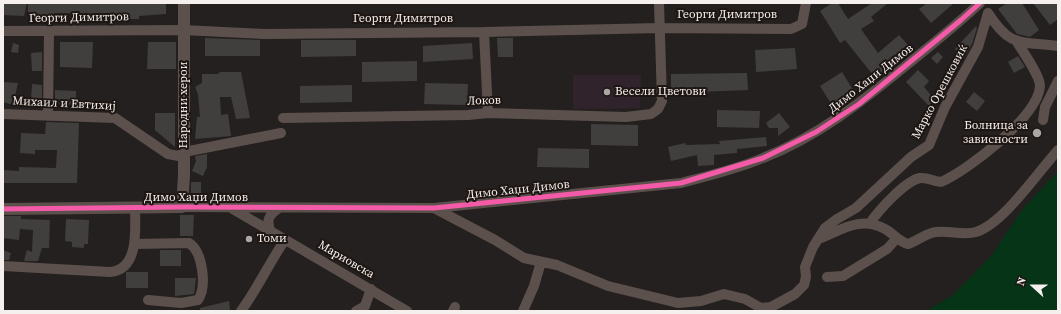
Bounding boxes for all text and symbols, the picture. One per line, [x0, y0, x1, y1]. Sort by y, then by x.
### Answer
street label: Георги Димитров [677, 8, 777, 22]
street label: Георги Димитров [29, 10, 129, 26]
street label: Георги Димитров [353, 12, 453, 26]
street label: Димо Хаџи Димов [826, 41, 916, 117]
street label: Марко Орешковиќ [909, 42, 971, 142]
street label: Народни херои [177, 62, 191, 148]
place label: Весели Цветови [615, 85, 706, 99]
marker: Весели Цветови [602, 87, 612, 97]
street label: Локов [467, 93, 501, 109]
street label: Михаил и Евтихиј [12, 94, 116, 114]
place label: Болница за зависности [963, 119, 1028, 147]
marker: Болница за зависности [1031, 127, 1043, 139]
street label: Димо Хаџи Димов [466, 177, 570, 203]
street label: Димо Хаџи Димов [144, 191, 248, 205]
place label: Томи [257, 232, 287, 246]
marker: Томи [244, 234, 254, 244]
street label: Мариовска [315, 238, 377, 282]
north arrow [1013, 266, 1053, 306]
text: N [1013, 275, 1030, 288]

